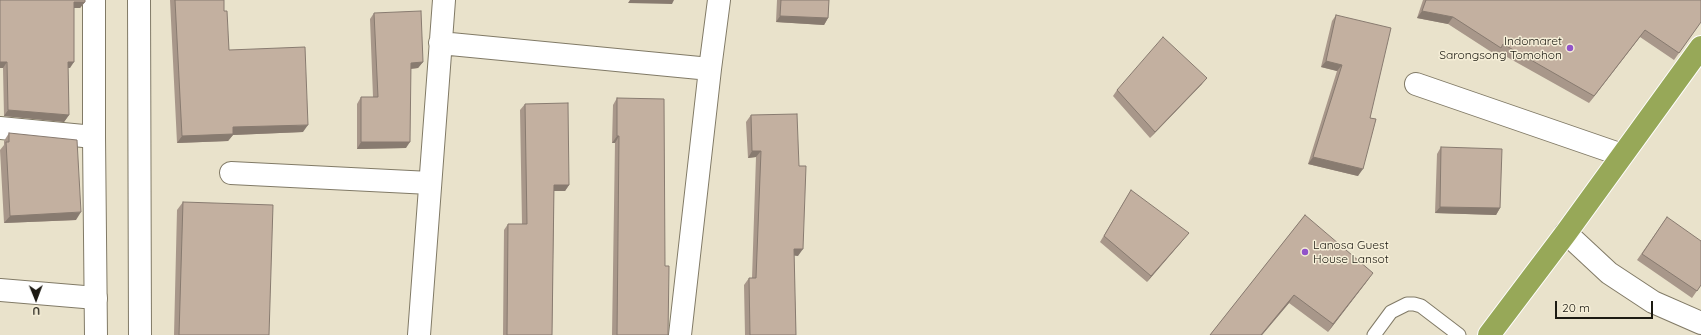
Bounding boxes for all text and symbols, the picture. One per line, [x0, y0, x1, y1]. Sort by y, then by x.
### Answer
place label: Indomaret Sarongsong Tomohon [1439, 34, 1562, 62]
marker: Indomaret Sarongsong Tomohon [1565, 43, 1575, 53]
place label: Lanosa Guest House Lansot [1313, 238, 1389, 266]
marker: Lanosa Guest House Lansot [1300, 247, 1310, 257]
north arrow [16, 279, 56, 319]
scale bar [1557, 293, 1655, 319]
text: 20 m [1562, 300, 1590, 315]
text: U [32, 304, 40, 318]

